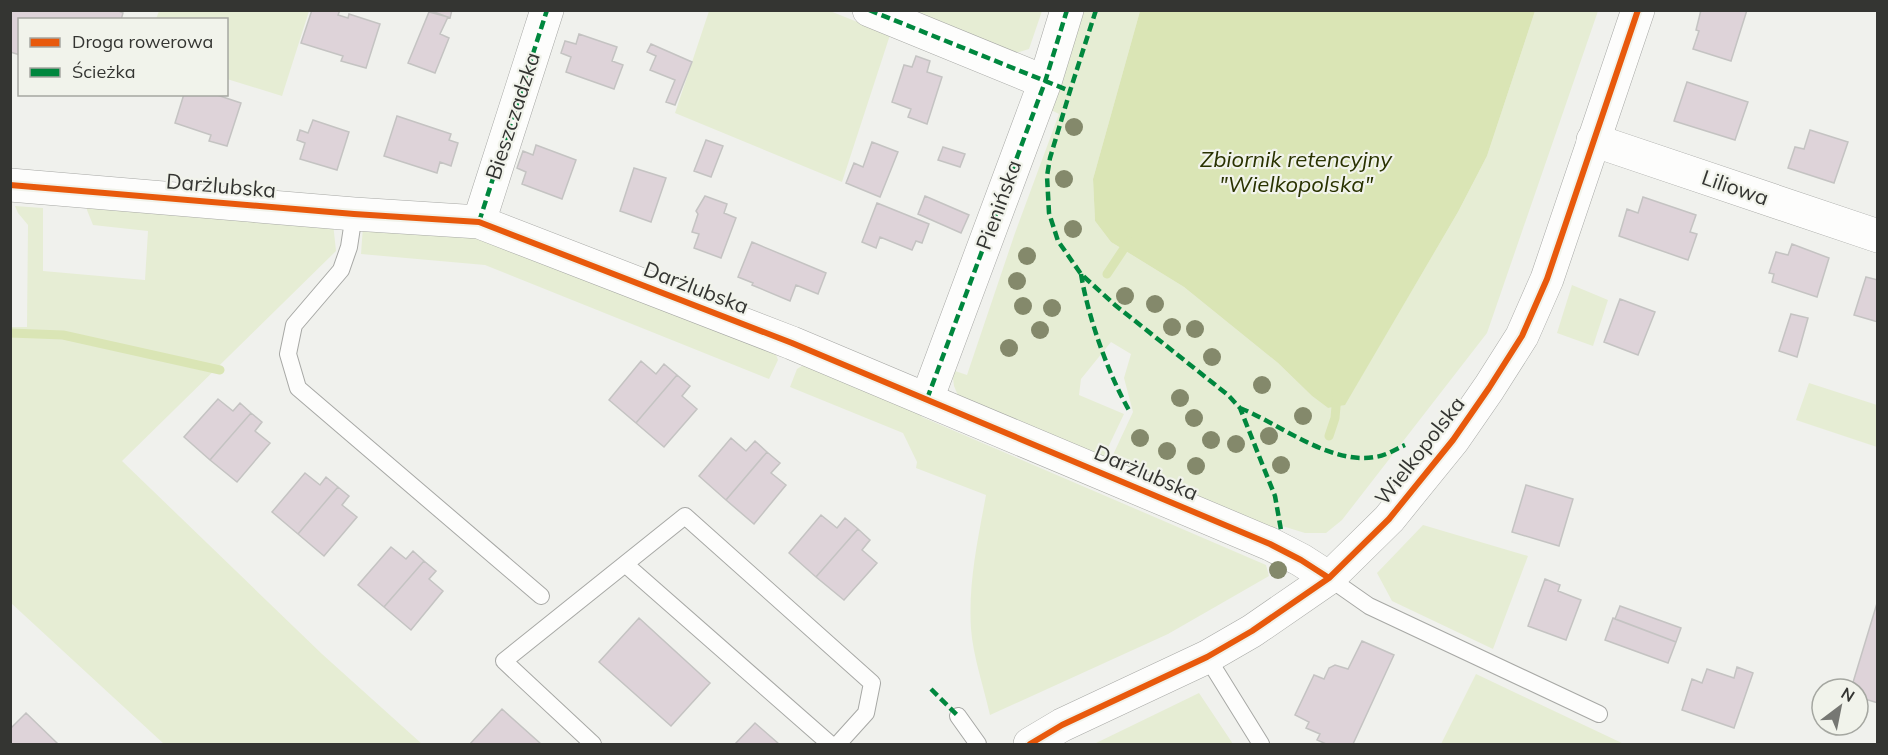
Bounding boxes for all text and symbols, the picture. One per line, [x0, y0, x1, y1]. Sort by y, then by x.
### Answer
legend [18, 18, 228, 96]
text: Droga rowerowa [72, 30, 213, 53]
street label: Bieszczadzka [479, 49, 545, 183]
text: Ścieżka [72, 60, 135, 83]
water label: Zbiornik retencyjny "Wielkopolska" [1200, 145, 1393, 198]
street label: Pienińska [970, 156, 1026, 253]
street label: Liliowa [1699, 164, 1772, 211]
street label: Darżlubska [165, 167, 277, 203]
street label: Darżlubska [640, 255, 753, 319]
street label: Wielkopolska [1369, 391, 1470, 510]
street label: Darżlubska [1091, 439, 1202, 506]
north arrow [1810, 677, 1870, 737]
text: N [1838, 683, 1858, 706]

